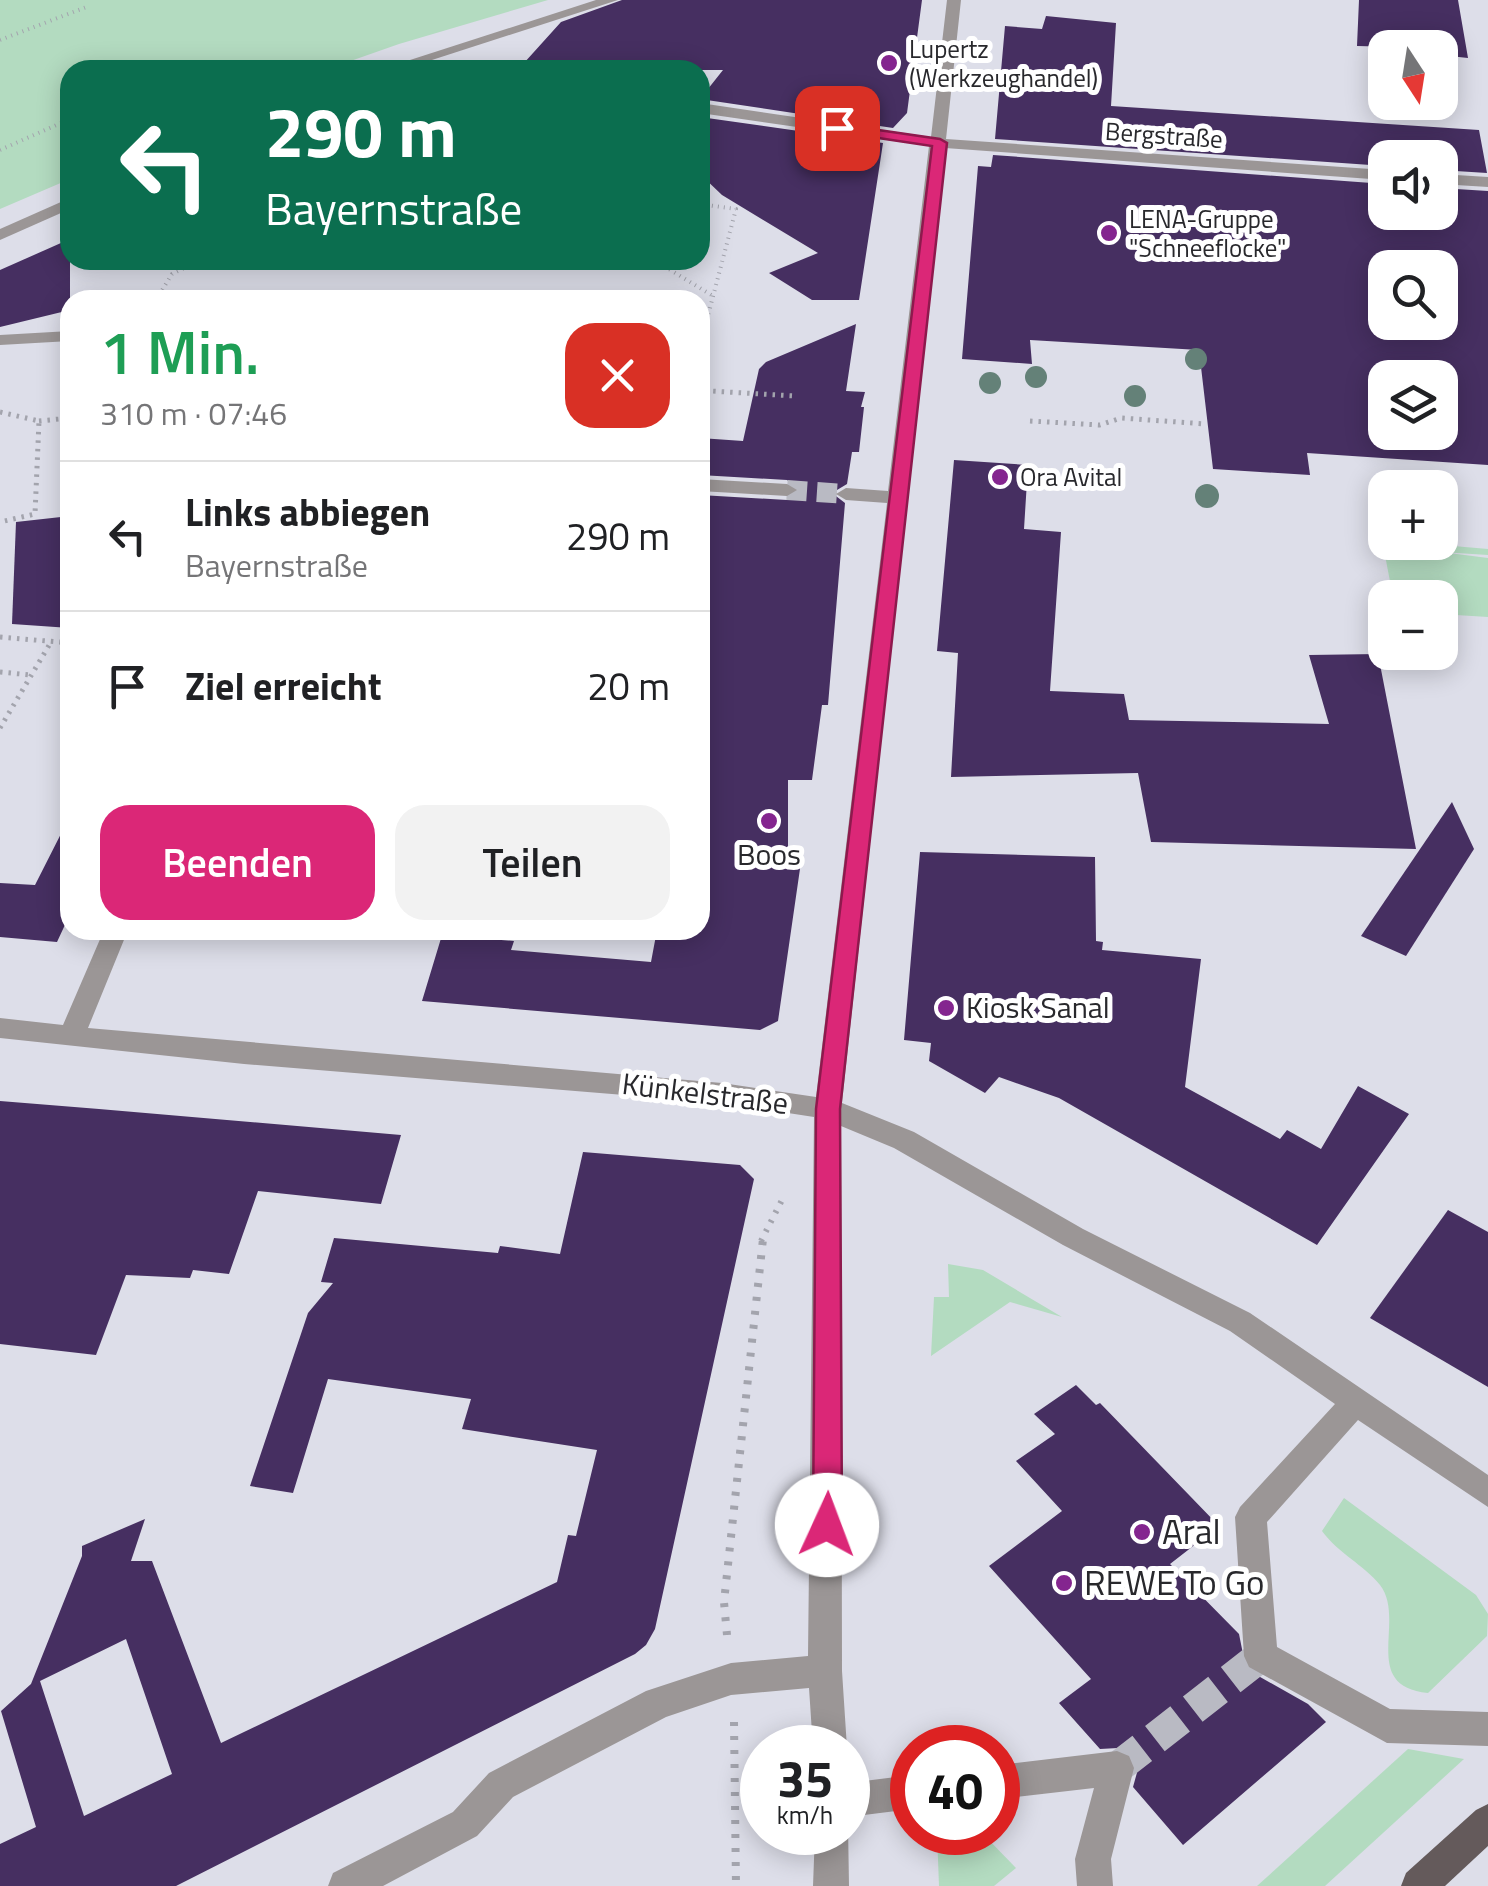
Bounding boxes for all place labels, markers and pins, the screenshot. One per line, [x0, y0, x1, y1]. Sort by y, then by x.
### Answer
place label: Lupertz (Werkzeughandel) [909, 30, 1098, 97]
marker: Lupertz (Werkzeughandel) [878, 52, 900, 74]
pin [795, 86, 880, 171]
place label: LENA-Gruppe "Schneeflocke" [1129, 200, 1286, 267]
marker: LENA-Gruppe "Schneeflocke" [1098, 222, 1120, 244]
place label: Ora Avital [1020, 458, 1122, 496]
marker: Ora Avital [989, 466, 1011, 488]
marker: Boos [758, 810, 780, 832]
place label: Boos [737, 831, 801, 877]
place label: Kiosk Sanal [966, 984, 1110, 1030]
marker: Kiosk Sanal [935, 997, 957, 1019]
place label: Aral [1162, 1504, 1221, 1558]
marker: Aral [1131, 1521, 1153, 1543]
place label: REWE To Go [1084, 1555, 1264, 1609]
marker: REWE To Go [1053, 1572, 1075, 1594]

